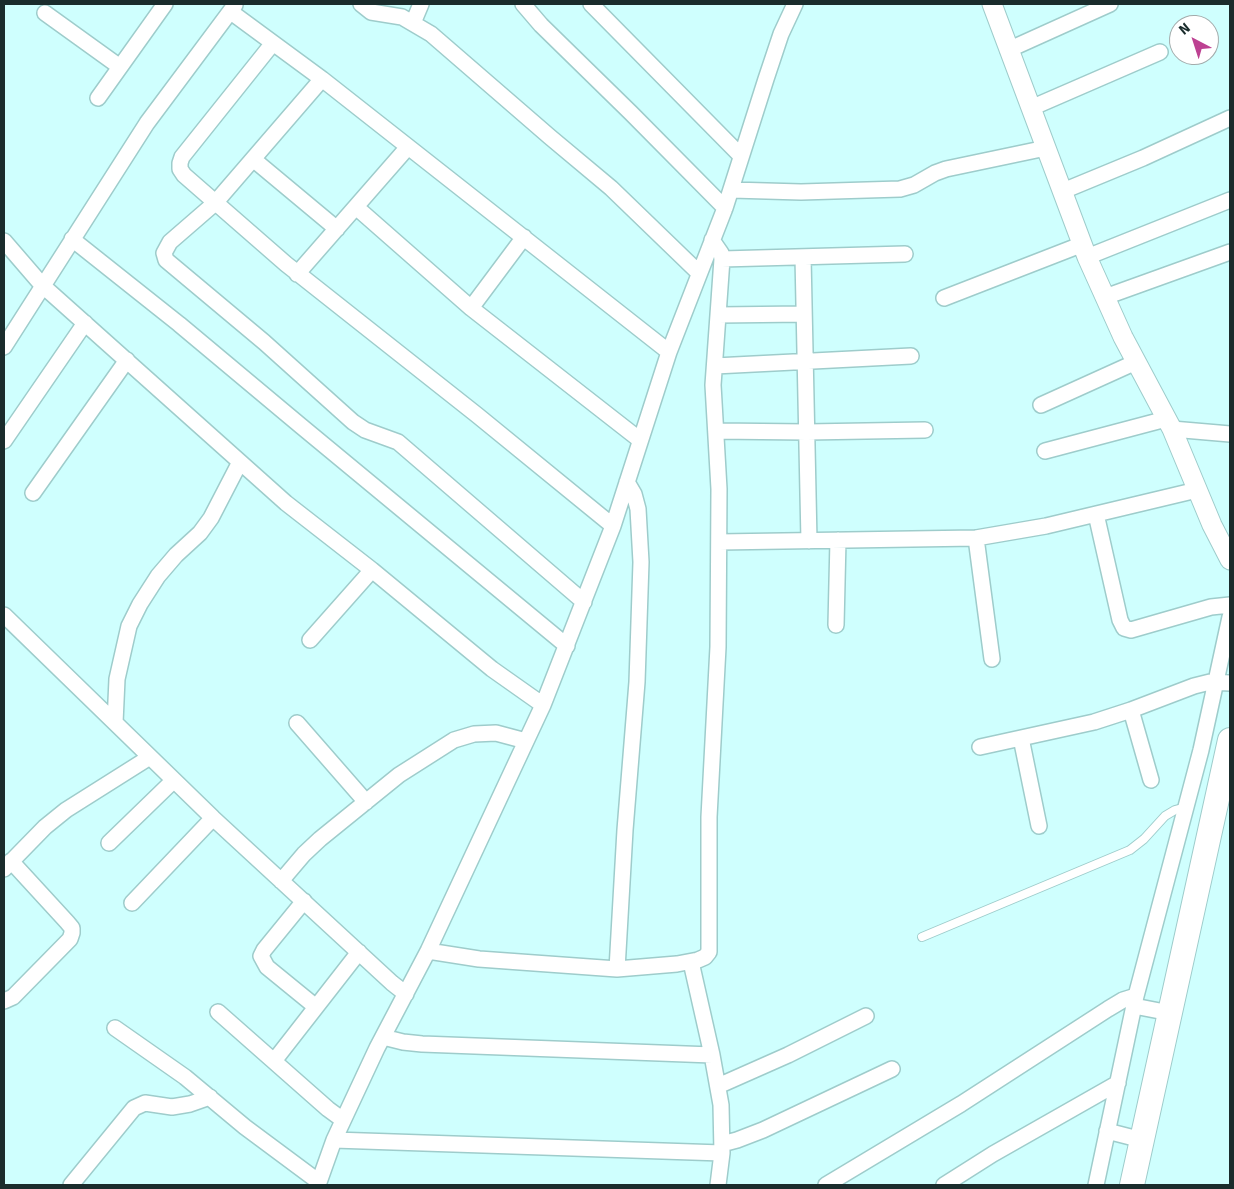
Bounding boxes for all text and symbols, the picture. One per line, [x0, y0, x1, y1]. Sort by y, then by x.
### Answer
north arrow [1169, 15, 1219, 65]
text: N [1175, 19, 1194, 39]

